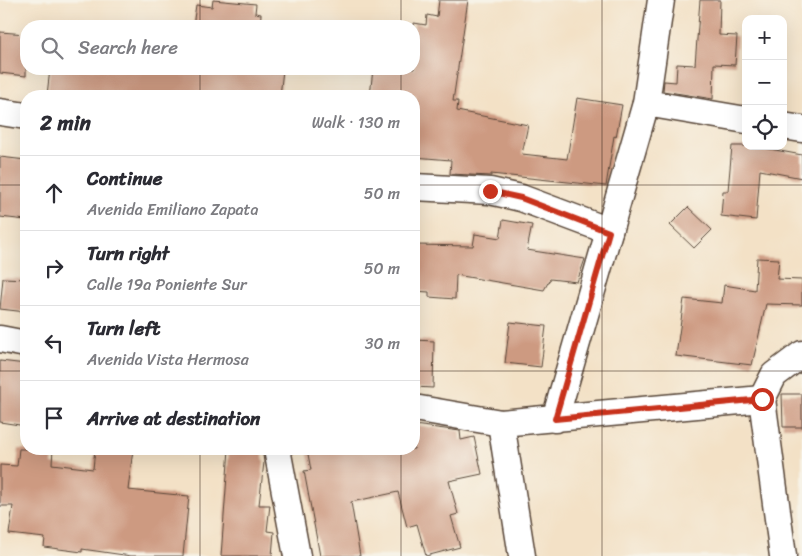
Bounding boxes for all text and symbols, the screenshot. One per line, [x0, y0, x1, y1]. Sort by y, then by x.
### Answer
map controls [742, 15, 787, 150]
button: + [742, 15, 787, 60]
search box [20, 20, 420, 75]
text: Search here [78, 31, 178, 64]
icon: search [38, 34, 66, 62]
button: − [742, 60, 787, 105]
text: 2 min [40, 104, 91, 142]
button: locate [742, 105, 787, 150]
text: Walk · 130 m [312, 108, 400, 137]
text: Continue [87, 162, 163, 195]
icon: ahead [40, 179, 68, 207]
text: 50 m [364, 179, 400, 208]
route end [479, 180, 502, 203]
text: Avenida Emiliano Zapata [87, 195, 259, 224]
text: Turn right [87, 237, 169, 270]
icon: right [40, 254, 68, 282]
text: 50 m [364, 254, 400, 283]
text: Calle 19a Poniente Sur [87, 270, 247, 299]
text: Turn left [87, 312, 160, 345]
icon: left [40, 329, 68, 357]
text: 30 m [365, 329, 400, 358]
text: Avenida Vista Hermosa [87, 345, 249, 374]
route start [751, 388, 774, 411]
text: Arrive at destination [87, 402, 260, 435]
icon: arrive [40, 404, 68, 432]

